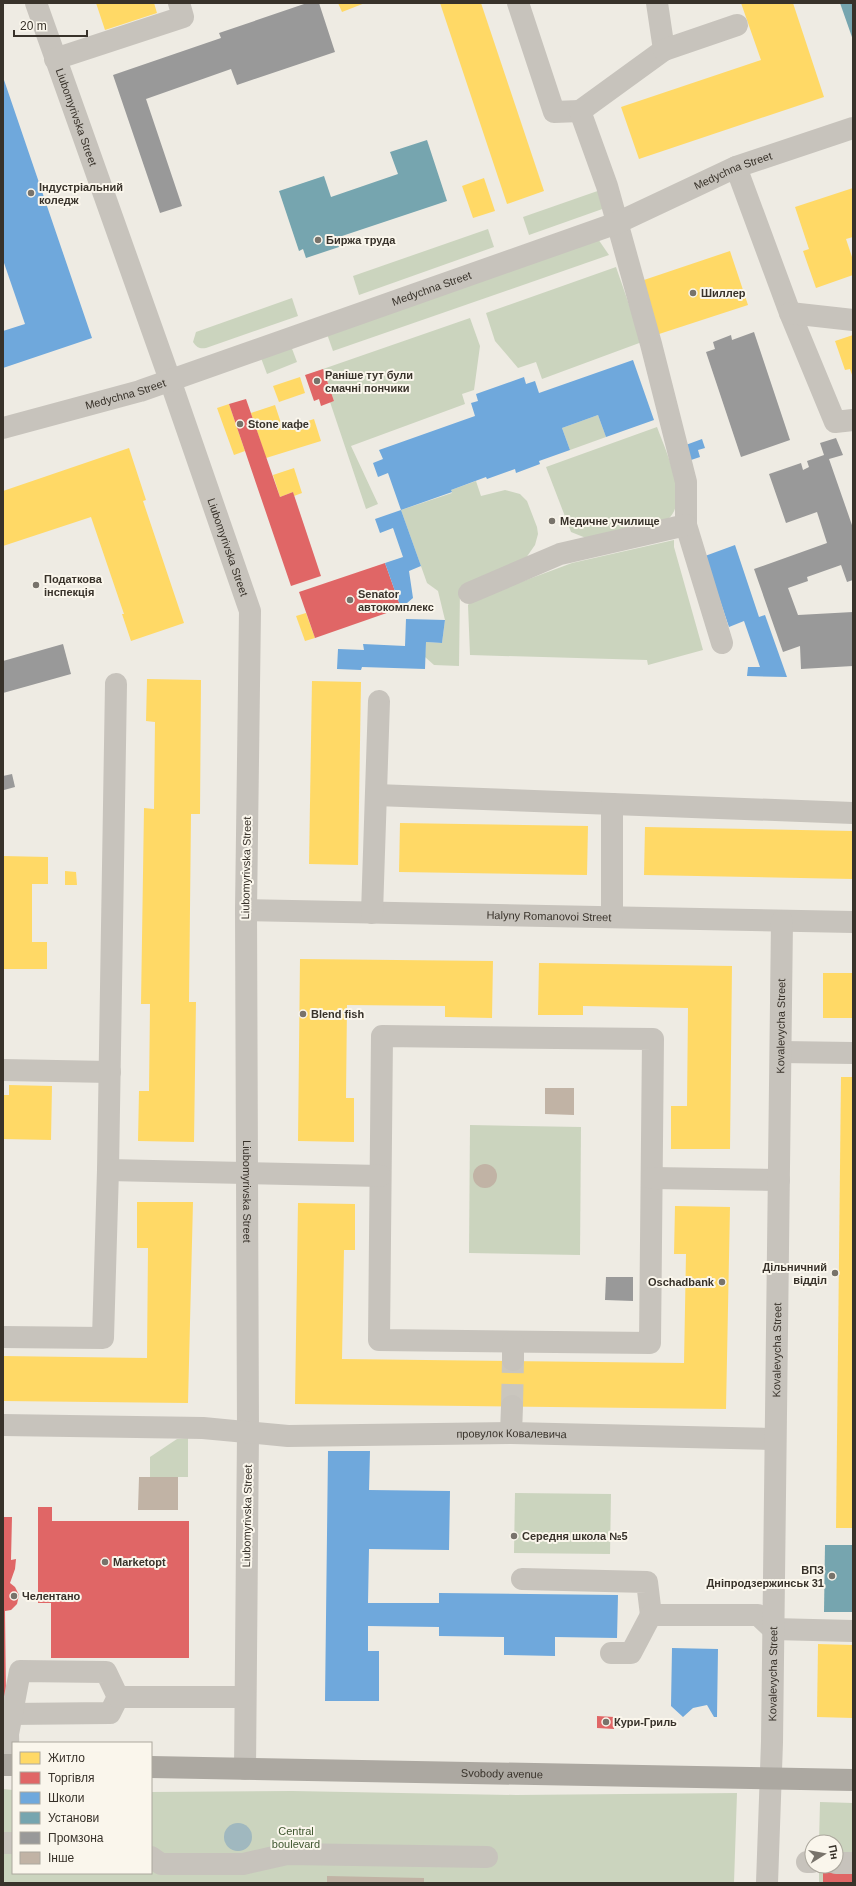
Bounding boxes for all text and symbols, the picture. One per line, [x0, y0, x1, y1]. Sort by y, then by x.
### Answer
scale bar [14, 12, 87, 38]
text: 20 m [20, 19, 47, 33]
street label: Liubomyrivska Street [54, 67, 99, 167]
street label: Medychna Street [692, 149, 773, 192]
place label: Індустріальний коледж [39, 181, 123, 206]
marker: Індустріальний коледж [26, 188, 36, 198]
place label: Биржа труда [326, 234, 396, 246]
marker: Биржа труда [313, 235, 323, 245]
street label: Medychna Street [390, 269, 473, 308]
place label: Шиллер [701, 287, 746, 299]
marker: Шиллер [688, 288, 698, 298]
place label: Раніше тут були смачні пончики [325, 369, 413, 394]
street label: Medychna Street [84, 376, 167, 412]
marker: Раніше тут були смачні пончики [312, 376, 322, 386]
place label: Stone кафе [248, 418, 309, 430]
marker: Stone кафе [235, 419, 245, 429]
street label: Liubomyrivska Street [205, 497, 250, 598]
place label: Медичне училище [560, 515, 660, 527]
marker: Медичне училище [547, 516, 557, 526]
place label: Податкова інспекція [44, 573, 103, 598]
marker: Податкова інспекція [31, 580, 41, 590]
place label: Senator автокомплекс [358, 588, 434, 613]
marker: Senator автокомплекс [345, 595, 355, 605]
street label: Liubomyrivska Street [239, 817, 253, 919]
street label: Halyny Romanovoi Street [486, 909, 611, 923]
street label: Kovalevycha Street [774, 979, 787, 1074]
place label: Blend fish [311, 1008, 364, 1020]
marker: Blend fish [298, 1009, 308, 1019]
street label: Liubomyrivska Street [241, 1140, 253, 1243]
place label: Дільничний відділ [762, 1261, 827, 1286]
marker: Дільничний відділ [830, 1268, 840, 1278]
place label: Oschadbank [648, 1276, 715, 1288]
marker: Oschadbank [717, 1277, 727, 1287]
street label: Kovalevycha Street [770, 1303, 783, 1398]
street label: провулок Ковалевича [456, 1427, 568, 1440]
street label: Liubomyrivska Street [240, 1465, 254, 1567]
place label: Середня школа №5 [522, 1530, 628, 1542]
marker: Середня школа №5 [509, 1531, 519, 1541]
place label: Marketopt [113, 1556, 166, 1568]
marker: Marketopt [100, 1557, 110, 1567]
place label: ВПЗ Дніпродзержинськ 31 [707, 1564, 824, 1589]
marker: ВПЗ Дніпродзержинськ 31 [827, 1571, 837, 1581]
place label: Челентано [22, 1590, 81, 1602]
marker: Челентано [9, 1591, 19, 1601]
street label: Kovalevycha Street [766, 1627, 779, 1722]
place label: Кури-Гриль [614, 1716, 677, 1728]
marker: Кури-Гриль [601, 1717, 611, 1727]
legend [12, 1742, 152, 1874]
text: Житло [48, 1751, 85, 1765]
street label: Svobody avenue [461, 1767, 543, 1780]
text: Торгівля [48, 1771, 94, 1785]
text: Школи [48, 1791, 85, 1805]
text: Установи [48, 1811, 99, 1825]
park label: Central boulevard [272, 1825, 320, 1850]
text: Промзона [48, 1831, 104, 1845]
north arrow [804, 1834, 844, 1874]
text: Пн [827, 1844, 841, 1860]
text: Інше [48, 1851, 75, 1865]

